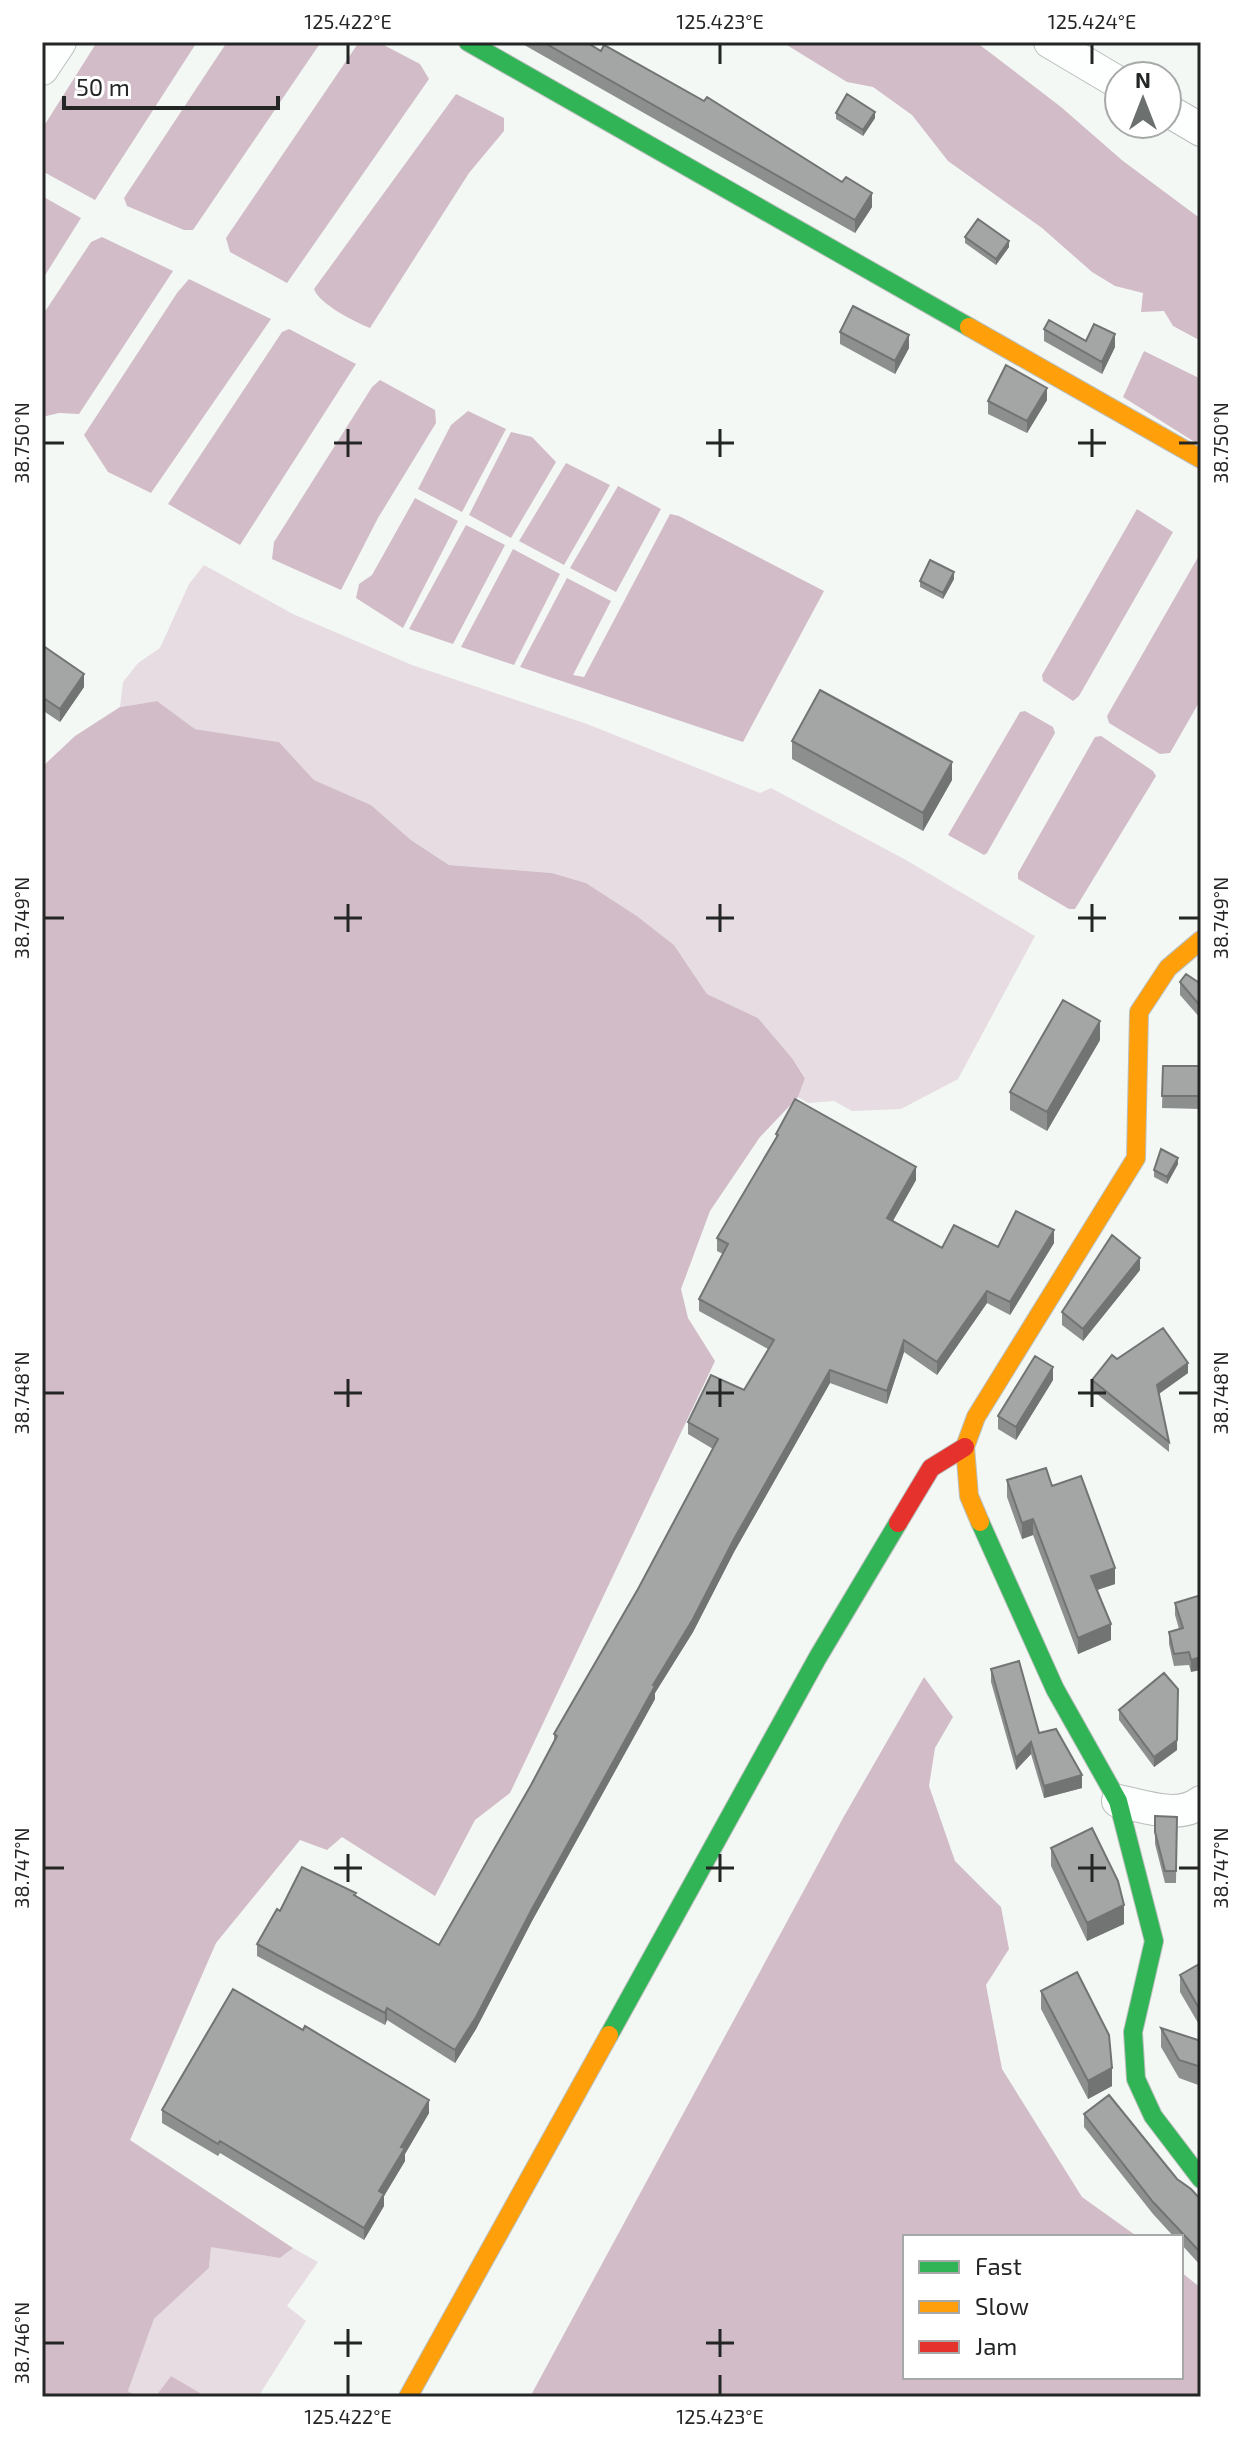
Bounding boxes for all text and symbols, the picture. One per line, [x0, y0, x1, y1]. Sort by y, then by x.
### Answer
text: 125.422°E [304, 9, 392, 33]
text: 125.423°E [676, 9, 764, 33]
text: 125.424°E [1048, 9, 1136, 33]
scale bar [64, 60, 278, 110]
north arrow [1103, 60, 1183, 140]
text: N [1135, 66, 1151, 92]
text: 50 m [76, 72, 130, 101]
text: 38.750°N [9, 402, 33, 484]
text: 38.750°N [1208, 402, 1232, 484]
text: 38.749°N [9, 877, 33, 959]
text: 38.749°N [1208, 877, 1232, 959]
text: 38.748°N [9, 1351, 33, 1435]
text: 38.748°N [1208, 1351, 1232, 1435]
text: 38.747°N [9, 1827, 33, 1909]
text: 38.747°N [1208, 1827, 1232, 1909]
legend [903, 2235, 1183, 2379]
text: Fast [975, 2251, 1022, 2280]
text: Slow [975, 2291, 1029, 2320]
text: 38.746°N [9, 2302, 33, 2384]
text: Jam [975, 2331, 1017, 2360]
text: 125.422°E [304, 2404, 392, 2428]
text: 125.423°E [676, 2404, 764, 2428]

